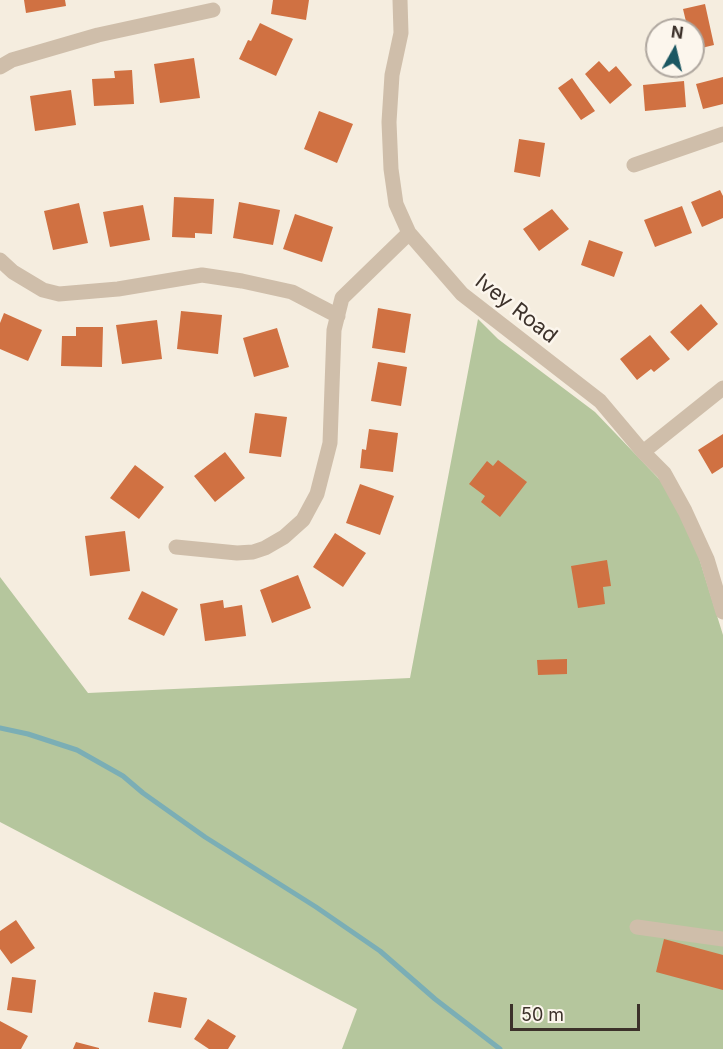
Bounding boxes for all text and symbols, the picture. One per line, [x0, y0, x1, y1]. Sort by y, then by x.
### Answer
north arrow [645, 18, 705, 78]
text: N [670, 21, 685, 43]
street label: Ivey Road [470, 269, 562, 349]
scale bar [513, 992, 644, 1030]
text: 50 m [521, 1004, 564, 1025]

